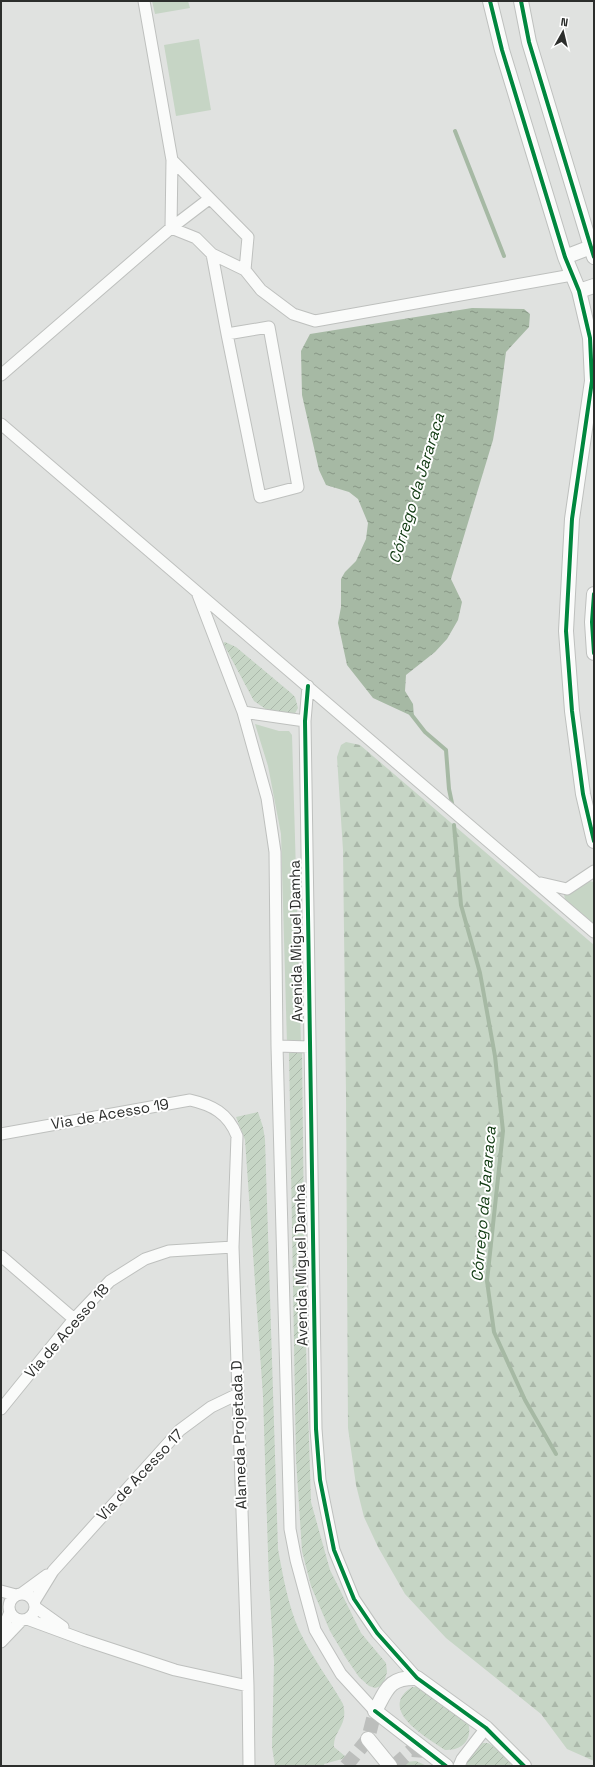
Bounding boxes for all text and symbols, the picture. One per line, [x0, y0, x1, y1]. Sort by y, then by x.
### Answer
north arrow [543, 12, 583, 52]
text: N [560, 15, 569, 30]
water label: Córrego da Jararaca [384, 410, 450, 566]
street label: Avenida Miguel Damha [285, 859, 306, 1022]
street label: Via de Acesso 19 [50, 1094, 170, 1133]
water label: Córrego da Jararaca [466, 1125, 501, 1283]
street label: Avenida Miguel Damha [290, 1183, 311, 1346]
street label: Via de Acesso 18 [20, 1279, 113, 1382]
street label: Alameda Projetada D [226, 1360, 251, 1510]
street label: Via de Acesso 17 [92, 1425, 187, 1525]

